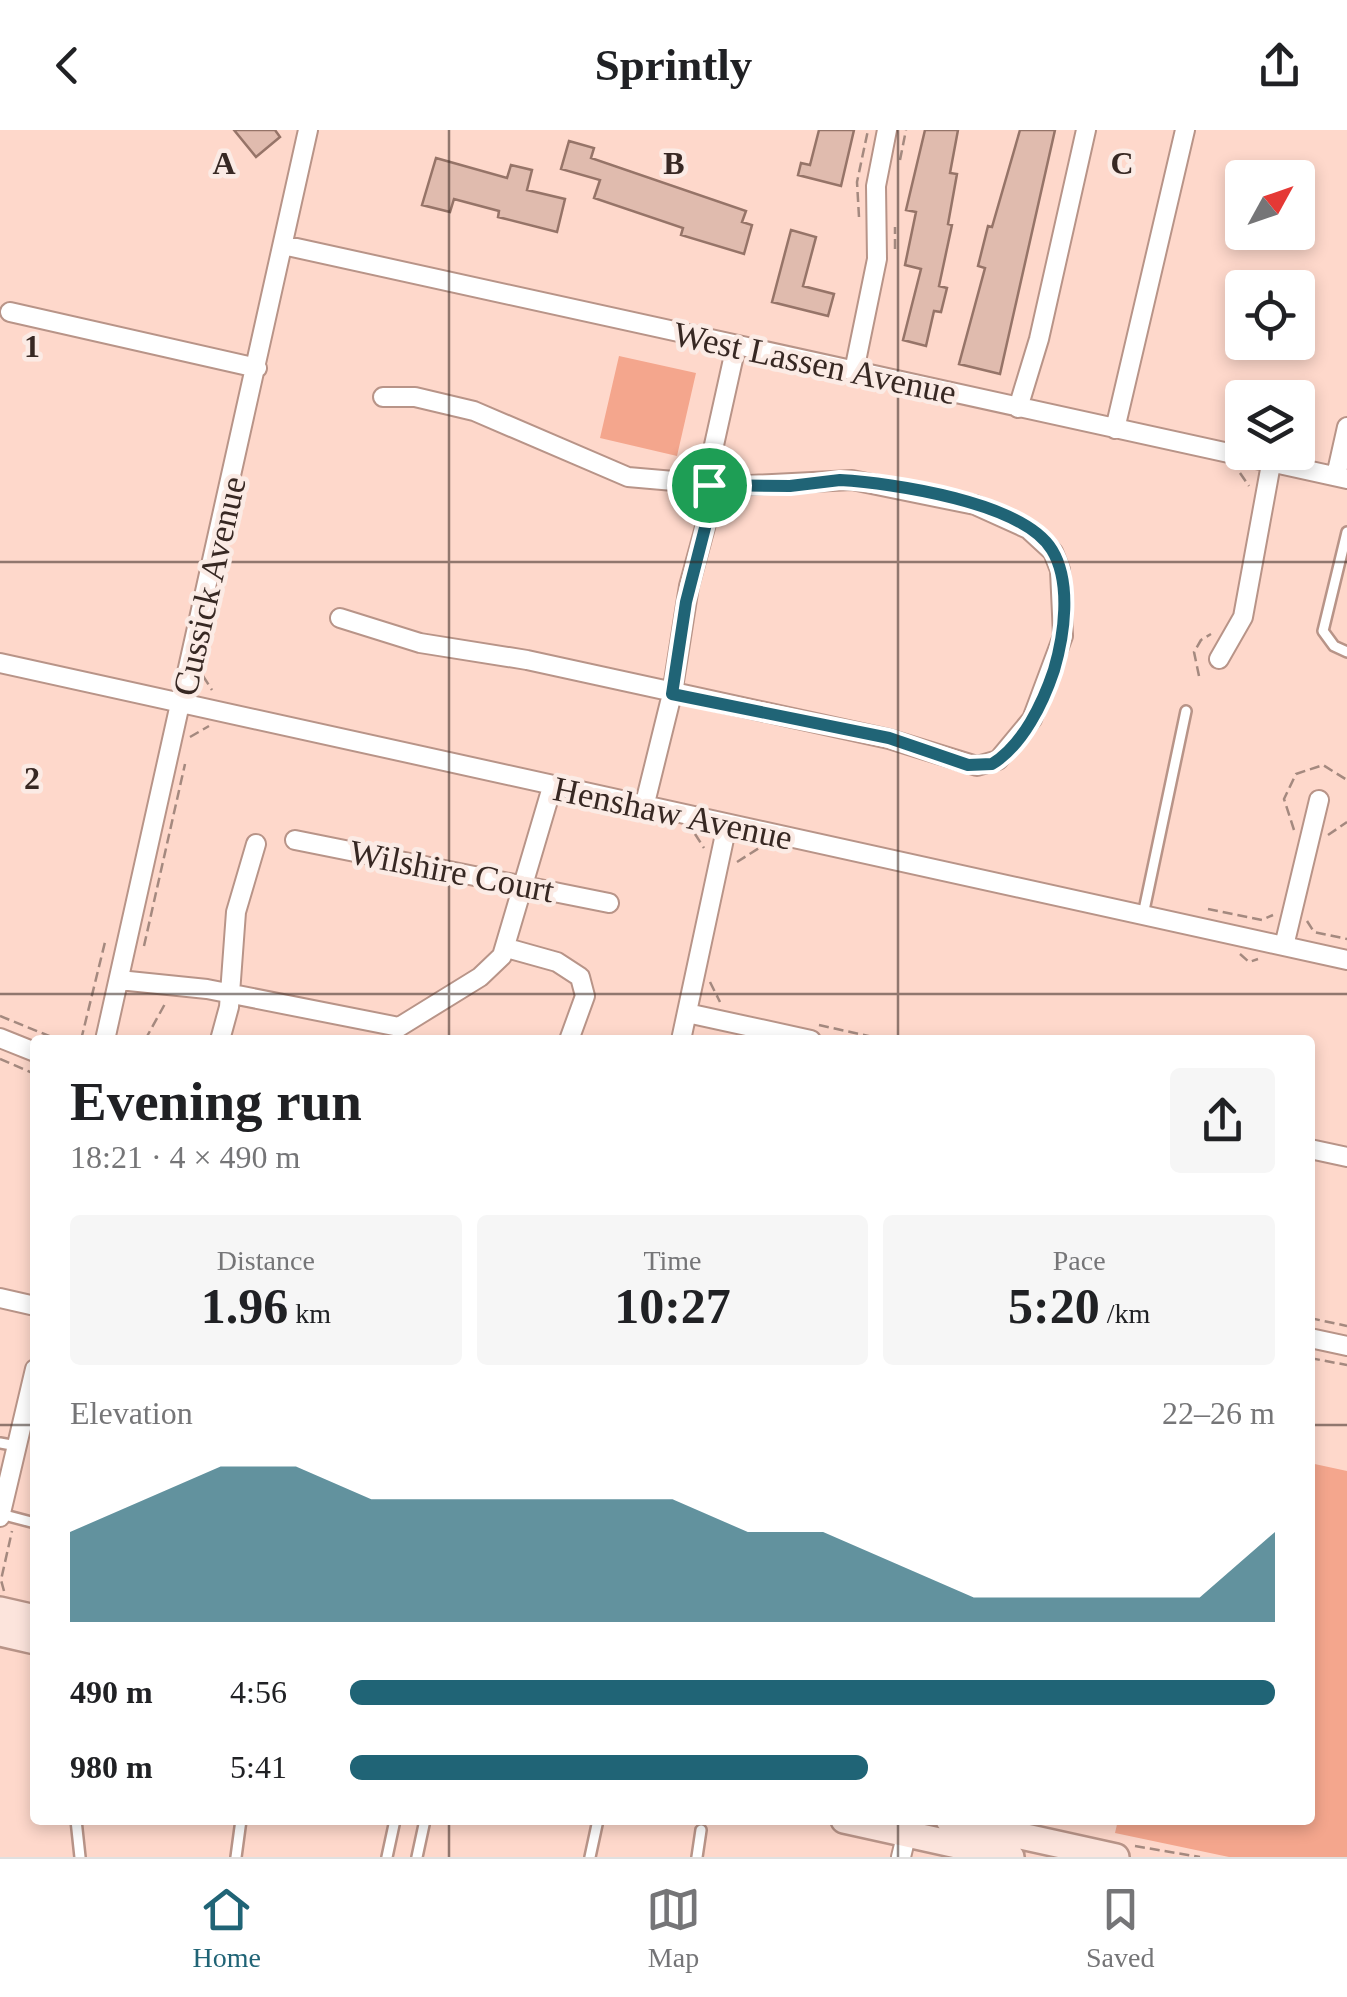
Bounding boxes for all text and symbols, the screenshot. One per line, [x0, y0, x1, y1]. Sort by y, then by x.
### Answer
icon: back [40, 38, 95, 93]
icon: share [1252, 38, 1307, 93]
text: Sprintly [595, 40, 752, 90]
text: A [212, 145, 236, 181]
text: B [663, 145, 685, 181]
text: C [1110, 145, 1134, 181]
north arrow [1225, 160, 1315, 250]
map controls [1225, 160, 1315, 470]
button: locate [1225, 270, 1315, 360]
street label: West Lassen Avenue [670, 314, 960, 413]
text: 1 [24, 328, 40, 364]
button: layers [1225, 380, 1315, 470]
pin [667, 443, 752, 528]
icon: arrive [682, 458, 737, 513]
street label: Cussick Avenue [165, 473, 254, 700]
text: 2 [24, 760, 40, 796]
street label: Henshaw Avenue [550, 769, 796, 858]
street label: Wilshire Court [346, 833, 558, 910]
button: share [1170, 1068, 1275, 1173]
text: Evening run [70, 1071, 362, 1132]
text: 18:21 · 4 × 490 m [70, 1139, 300, 1175]
text: Distance [217, 1245, 315, 1276]
text: Time [643, 1245, 702, 1276]
text: Pace [1053, 1245, 1106, 1276]
text: 1.96 [201, 1278, 288, 1334]
text: 10:27 [614, 1278, 731, 1334]
text: 5:20 [1008, 1278, 1100, 1334]
text: km [288, 1298, 331, 1329]
text: /km [1100, 1298, 1150, 1329]
text: Elevation [70, 1395, 193, 1431]
text: 22–26 m [1162, 1395, 1275, 1431]
text: 490 m [70, 1674, 153, 1710]
text: 4:56 [230, 1674, 287, 1710]
text: 980 m [70, 1749, 153, 1785]
text: 5:41 [230, 1749, 287, 1785]
tab: Home [193, 1882, 261, 1974]
tab: Map [646, 1882, 701, 1974]
tab: Saved [1086, 1882, 1154, 1974]

